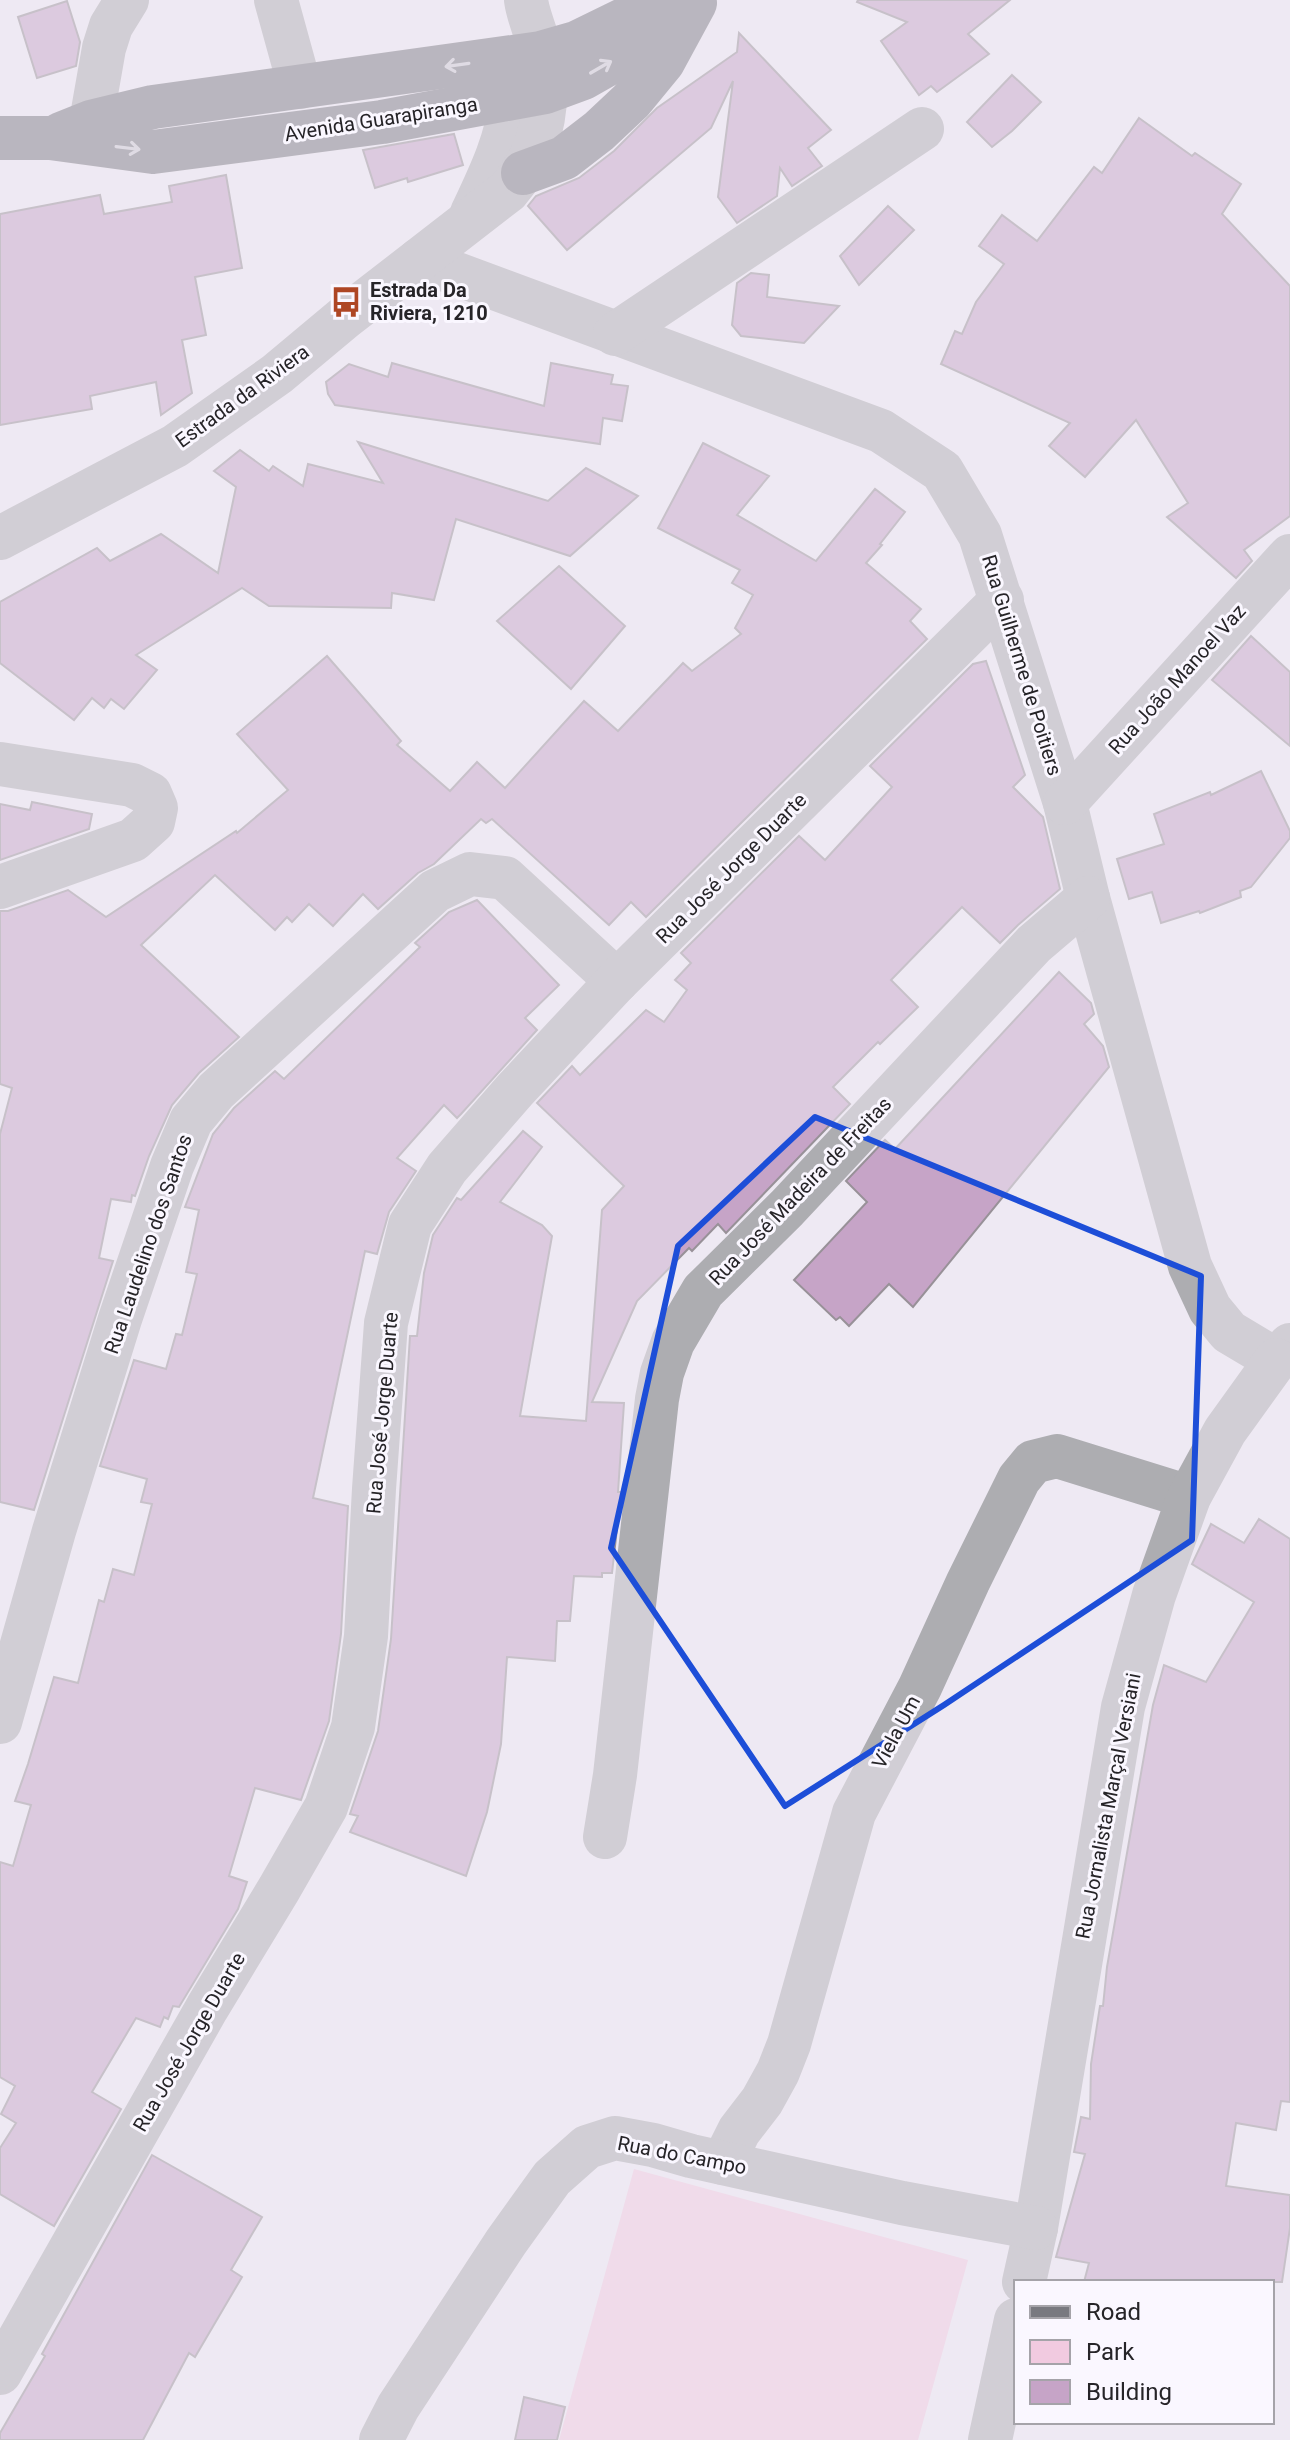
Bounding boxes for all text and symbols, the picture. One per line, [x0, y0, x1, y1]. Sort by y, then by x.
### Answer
one-way arrow [445, 58, 470, 73]
one-way arrow [589, 59, 612, 75]
street label: Avenida Guarapiranga [283, 92, 479, 146]
one-way arrow [114, 141, 141, 156]
place label: Estrada Da Riviera, 1210 [370, 278, 488, 325]
bus stop icon: Estrada Da Riviera, 1210 [329, 285, 363, 319]
street label: Estrada da Riviera [170, 339, 314, 453]
street label: Rua Guilherme de Poitiers [977, 552, 1067, 778]
street label: Rua João Manoel Vaz [1103, 599, 1251, 759]
street label: Rua José Jorge Duarte [651, 788, 811, 948]
street label: Rua José Madeira de Freitas [704, 1092, 896, 1290]
street label: Rua Laudelino dos Santos [99, 1131, 197, 1357]
street label: Rua José Jorge Duarte [361, 1311, 403, 1515]
street label: Rua Jornalista Marçal Versiani [1070, 1671, 1146, 1941]
street label: Viela Um [867, 1691, 925, 1773]
street label: Rua José Jorge Duarte [128, 1948, 250, 2136]
street label: Rua do Campo [615, 2131, 749, 2179]
legend [1014, 2280, 1274, 2424]
text: Road [1086, 2298, 1141, 2326]
text: Park [1086, 2338, 1135, 2366]
text: Building [1086, 2378, 1172, 2406]

